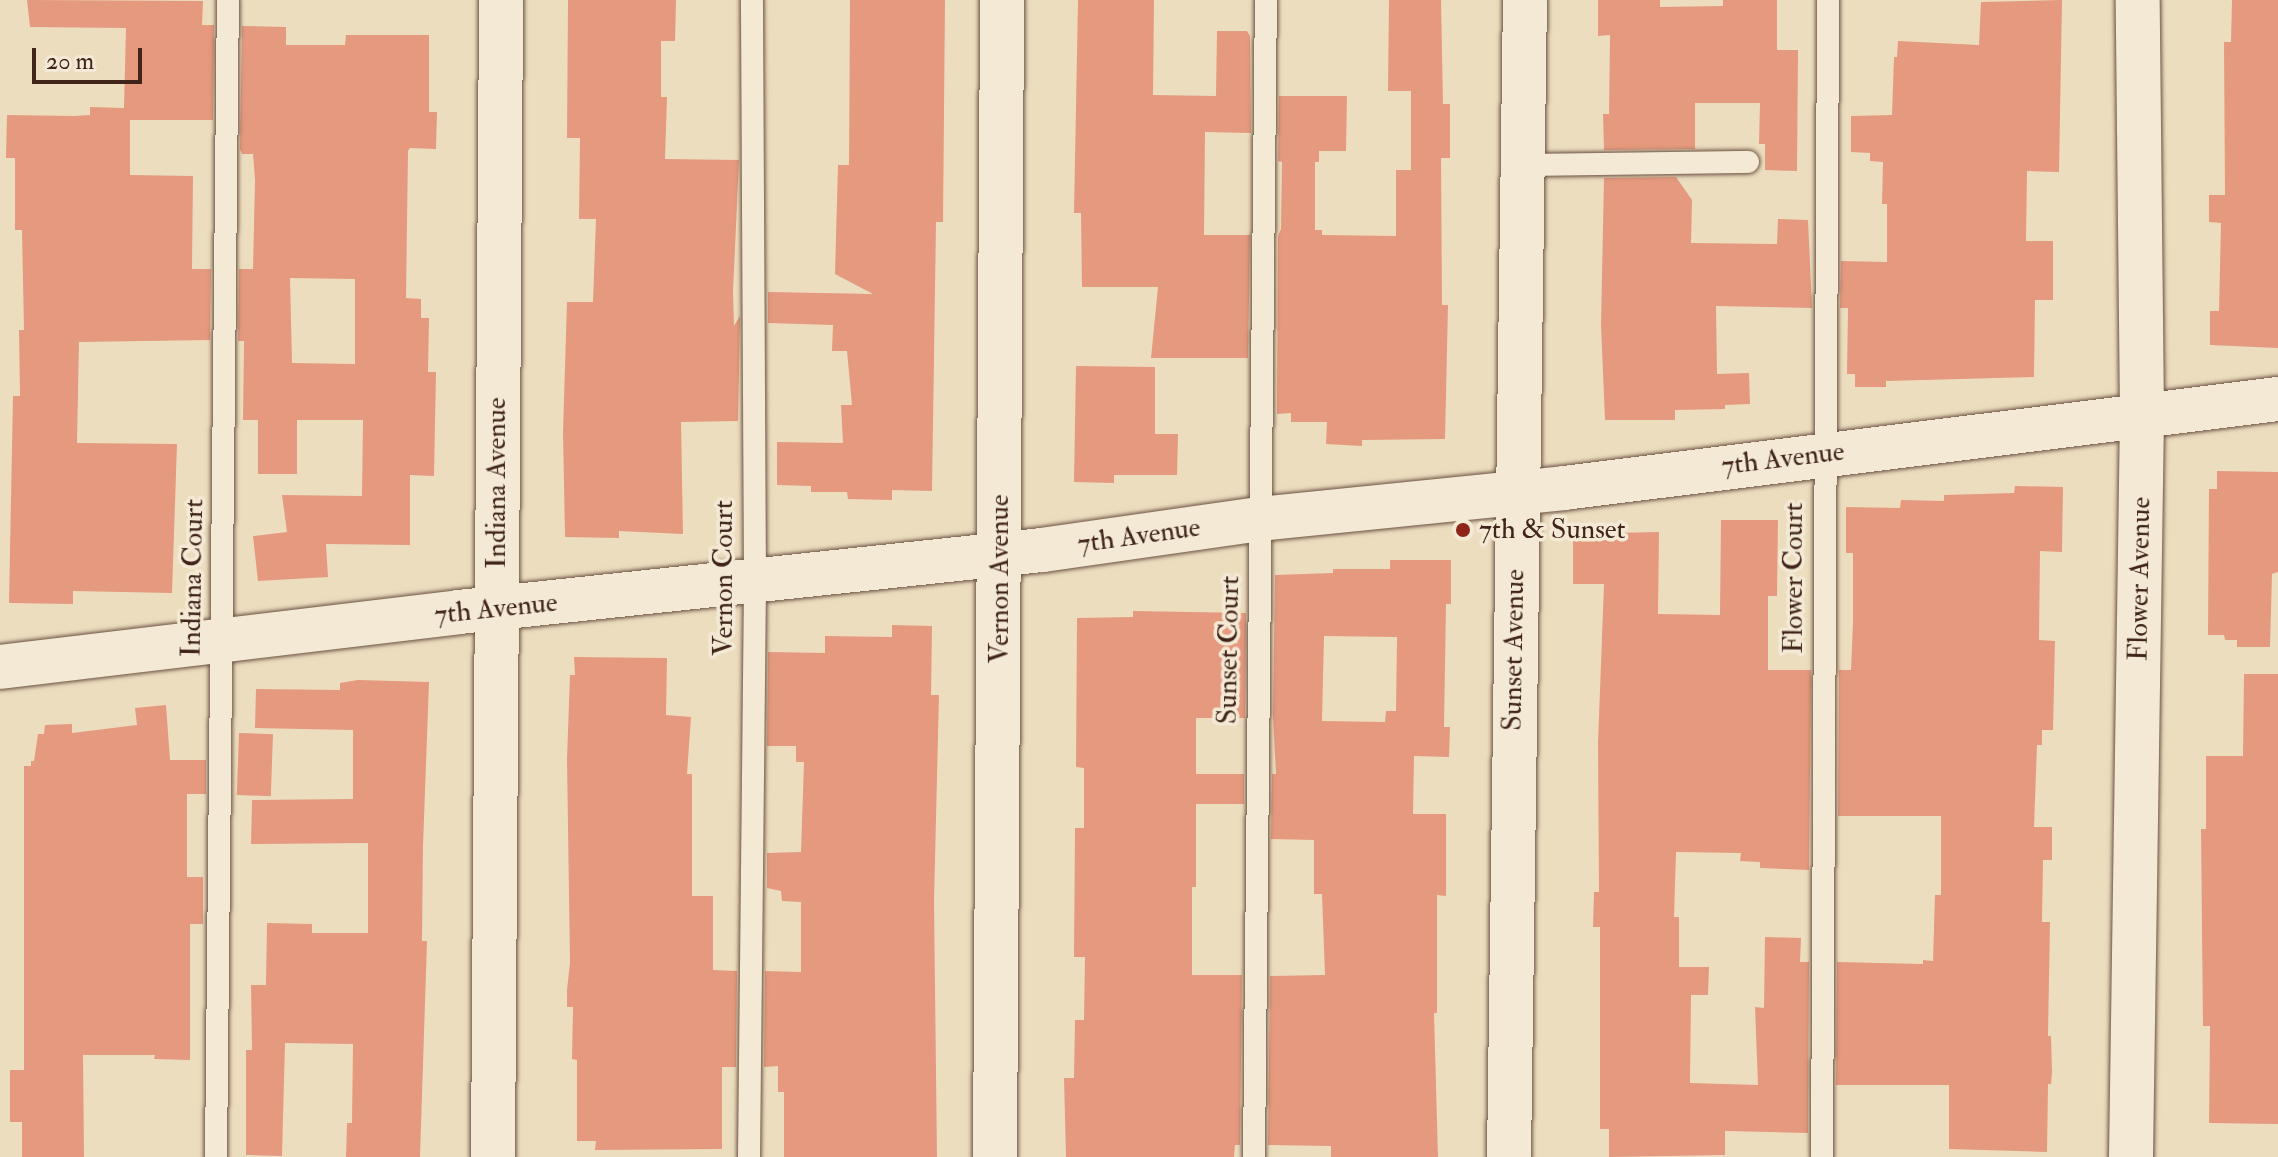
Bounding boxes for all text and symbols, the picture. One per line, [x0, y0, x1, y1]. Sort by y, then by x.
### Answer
scale bar [36, 32, 146, 82]
text: 20 m [46, 46, 94, 77]
street label: Indiana Avenue [480, 397, 514, 569]
street label: 7th Avenue [1720, 435, 1846, 483]
street label: Vernon Avenue [983, 495, 1017, 663]
street label: Flower Avenue [2122, 497, 2158, 661]
street label: Indiana Court [175, 499, 211, 657]
street label: Vernon Court [707, 500, 741, 656]
street label: Flower Court [1777, 502, 1811, 654]
street label: 7th Avenue [1075, 511, 1203, 561]
place label: 7th & Sunset [1479, 513, 1626, 547]
marker: 7th & Sunset [1454, 521, 1472, 539]
street label: Sunset Avenue [1496, 569, 1532, 731]
street label: Sunset Court [1211, 575, 1247, 725]
street label: 7th Avenue [433, 586, 559, 632]

